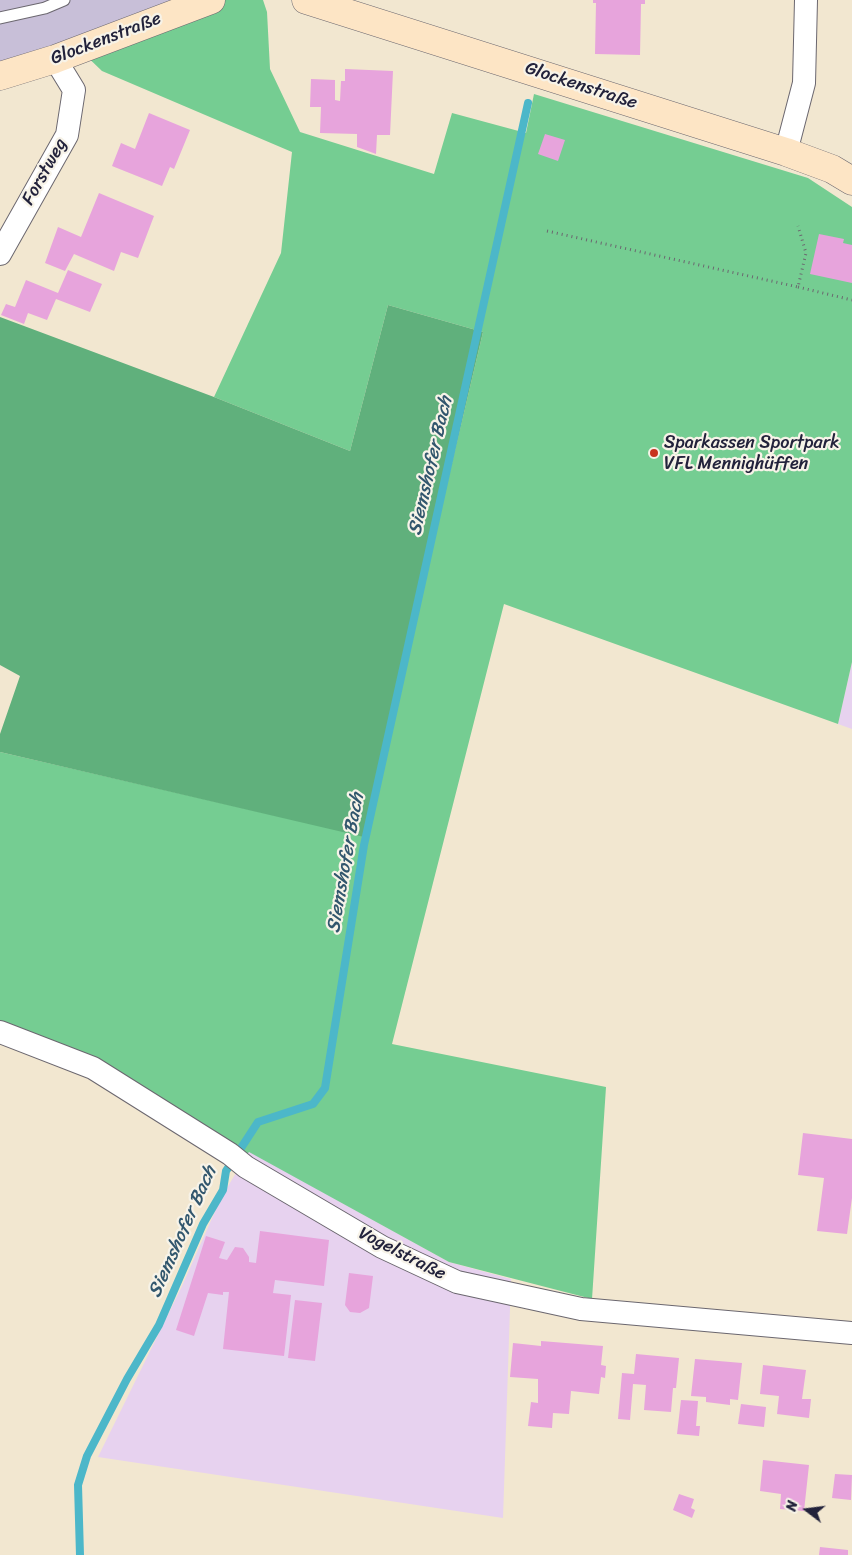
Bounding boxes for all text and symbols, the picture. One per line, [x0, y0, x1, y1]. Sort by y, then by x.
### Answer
street label: Glockenstraße [48, 8, 164, 70]
street label: Glockenstraße [522, 58, 640, 114]
street label: Forstweg [18, 135, 72, 209]
water label: Siemshofer Bach [404, 394, 458, 538]
place label: Sparkassen Sportpark VFL Mennighüffen [664, 432, 840, 474]
marker: Sparkassen Sportpark VFL Mennighüffen [648, 447, 660, 459]
water label: Siemshofer Bach [322, 791, 370, 935]
water label: Siemshofer Bach [144, 1163, 222, 1301]
street label: Vogelstraße [355, 1223, 449, 1285]
north arrow [782, 1485, 832, 1535]
text: N [779, 1498, 805, 1514]

